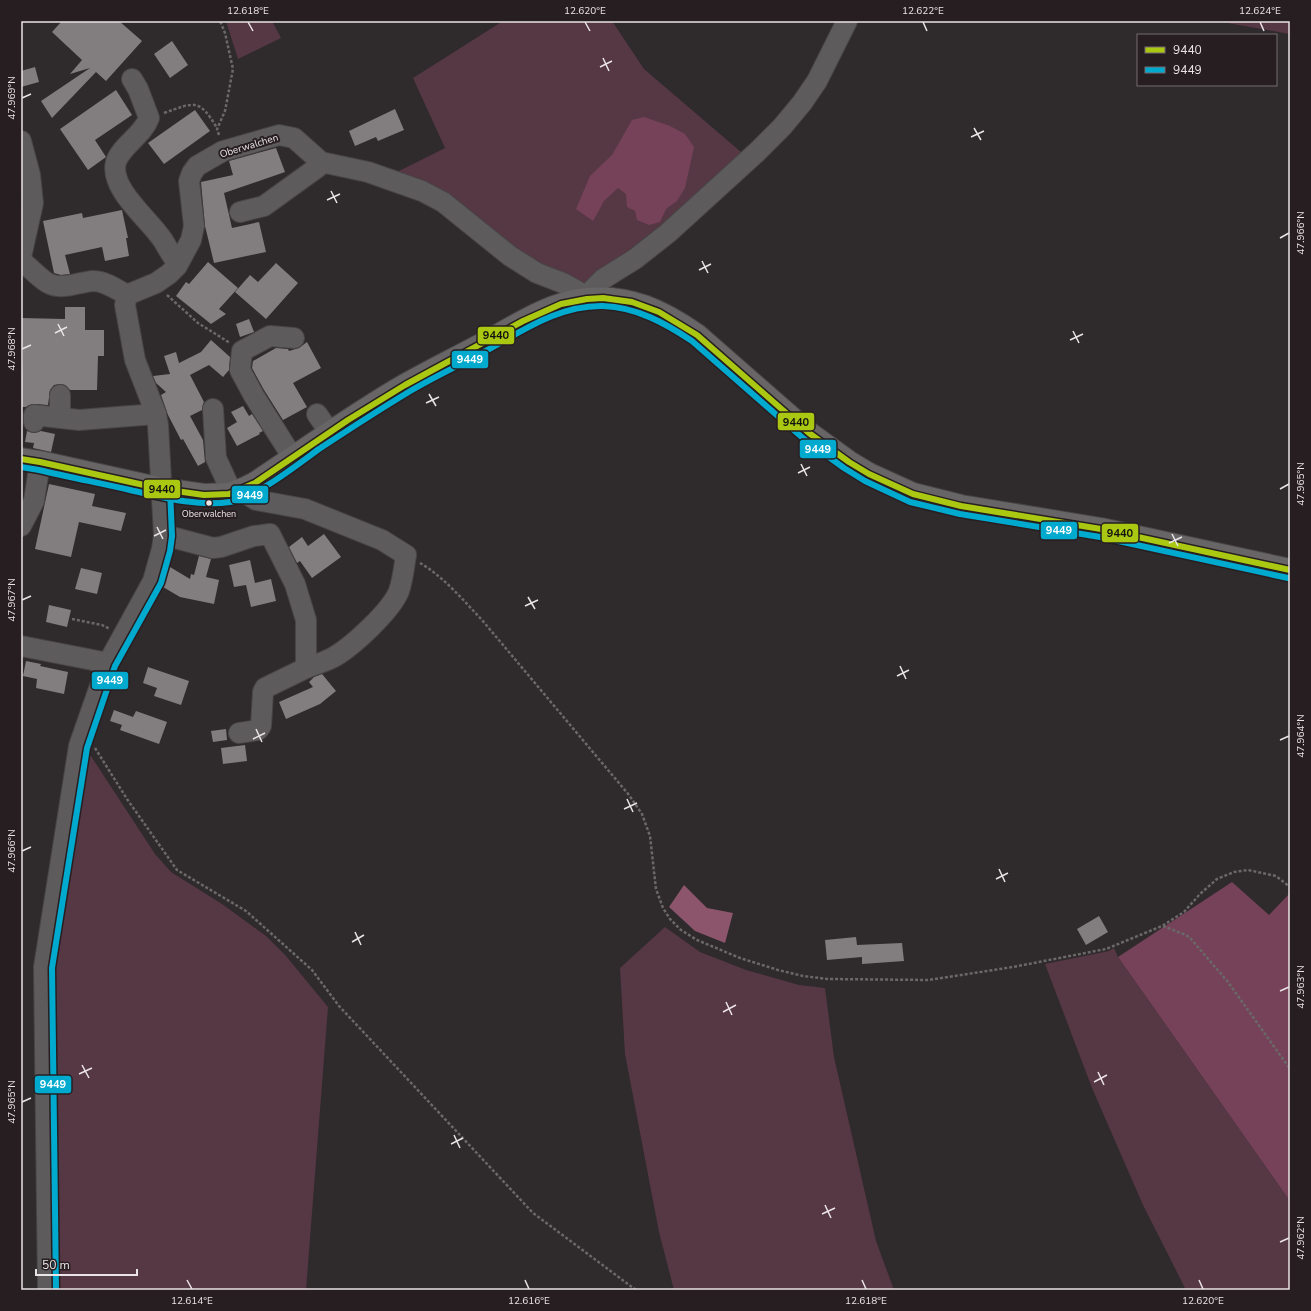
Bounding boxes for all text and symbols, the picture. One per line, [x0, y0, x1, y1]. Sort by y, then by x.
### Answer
text: 12.618°E [227, 4, 269, 18]
text: 12.620°E [564, 4, 606, 18]
text: 12.622°E [902, 4, 944, 18]
text: 12.624°E [1239, 4, 1281, 18]
legend [1137, 34, 1277, 86]
text: 9440 [1173, 42, 1202, 58]
text: 9449 [1173, 62, 1202, 78]
text: 47.969°N [5, 76, 19, 120]
street label: Oberwalchen [218, 130, 280, 162]
text: 47.966°N [1294, 211, 1308, 255]
line badge: 9440 [477, 326, 515, 345]
text: 47.968°N [5, 327, 19, 371]
text: 9440 [483, 328, 510, 343]
line badge: 9449 [451, 350, 489, 369]
text: 9449 [457, 352, 484, 367]
line badge: 9440 [777, 412, 815, 431]
text: 9440 [783, 415, 810, 430]
line badge: 9449 [799, 439, 837, 459]
text: 9449 [805, 442, 832, 457]
text: 47.965°N [1294, 462, 1308, 506]
line badge: 9440 [143, 479, 181, 499]
text: 9440 [149, 482, 176, 497]
line badge: 9449 [231, 485, 269, 504]
text: 9449 [237, 488, 264, 503]
marker: Oberwalchen [204, 498, 214, 508]
place label: Oberwalchen [182, 508, 236, 520]
line badge: 9449 [1040, 521, 1078, 540]
text: 9449 [1046, 523, 1073, 538]
line badge: 9440 [1101, 523, 1139, 543]
text: 9440 [1107, 526, 1134, 541]
text: 47.967°N [5, 578, 19, 622]
line badge: 9449 [91, 671, 129, 690]
text: 9449 [97, 673, 124, 688]
text: 47.964°N [1294, 714, 1308, 758]
text: 47.966°N [5, 829, 19, 873]
text: 47.963°N [1294, 965, 1308, 1009]
line badge: 9449 [34, 1075, 72, 1094]
text: 9449 [40, 1077, 67, 1092]
text: 47.965°N [5, 1080, 19, 1124]
text: 47.962°N [1294, 1216, 1308, 1260]
scale bar [36, 1251, 137, 1277]
text: 50 m [42, 1257, 70, 1273]
text: 12.614°E [171, 1294, 213, 1308]
text: 12.616°E [508, 1294, 550, 1308]
text: 12.618°E [845, 1294, 887, 1308]
text: 12.620°E [1182, 1294, 1224, 1308]

